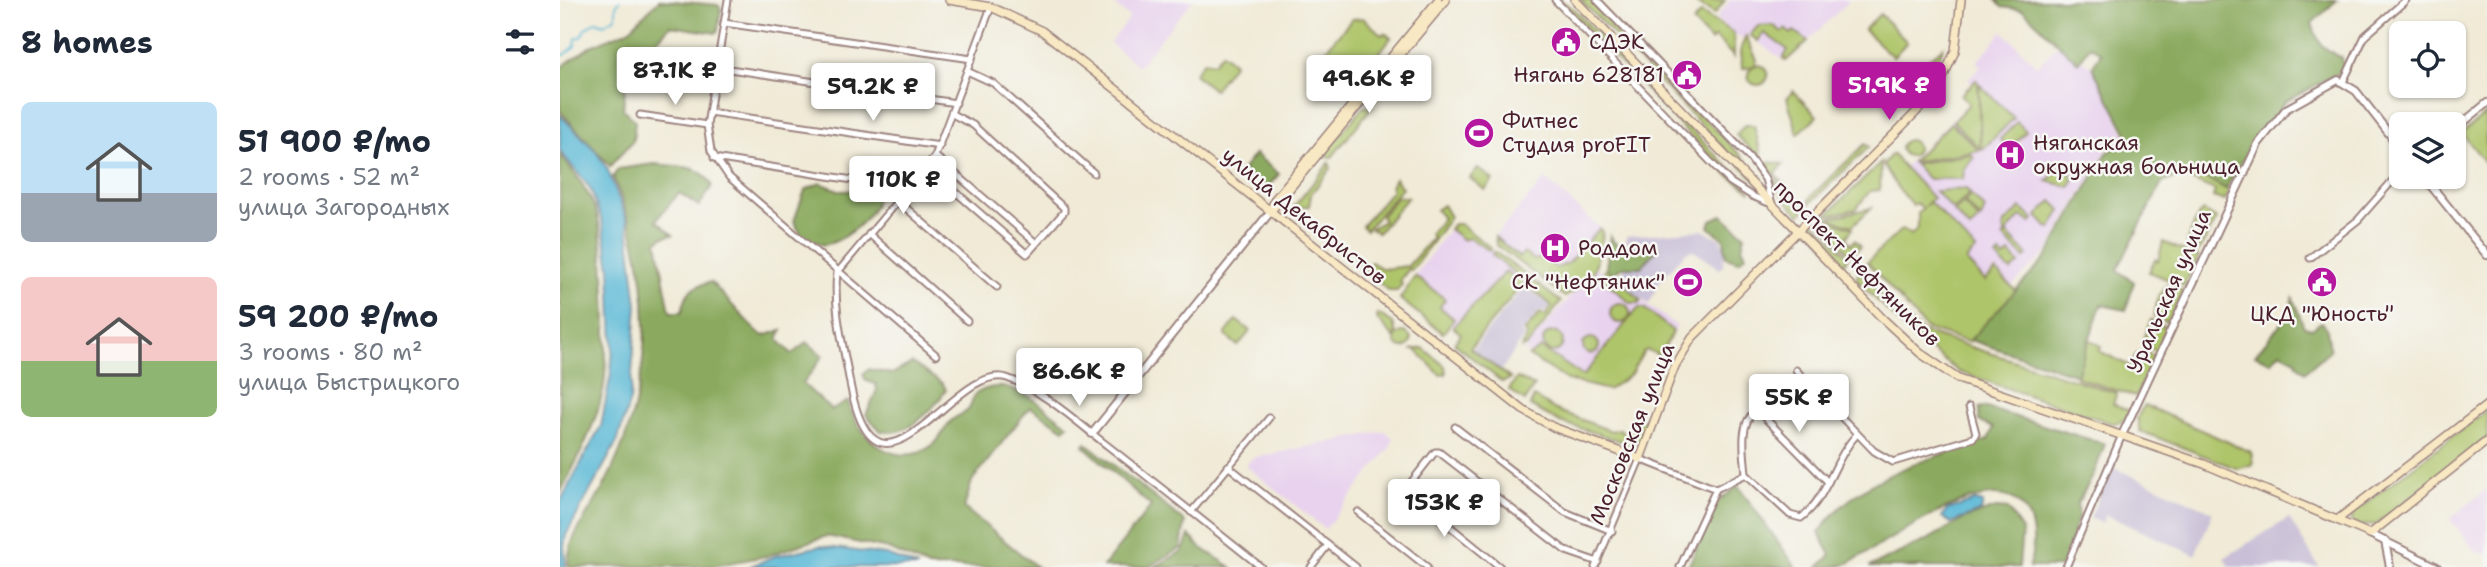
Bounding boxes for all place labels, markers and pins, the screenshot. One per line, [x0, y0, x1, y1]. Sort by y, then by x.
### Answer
public building icon: СДЭК [1549, 25, 1583, 59]
place label: СДЭК [1589, 28, 1645, 56]
pin: 87.1K ₽ [610, 48, 740, 107]
pin: 49.6K ₽ [1304, 55, 1434, 115]
public building icon: Нягань 628181 [1670, 58, 1704, 92]
place label: Нягань 628181 [1513, 61, 1664, 89]
pin: 51.9K ₽ [1824, 62, 1954, 122]
pin: 59.2K ₽ [808, 64, 938, 123]
place label: Фитнес Студия proFIT [1502, 107, 1651, 159]
sports icon: Фитнес Студия proFIT [1462, 116, 1496, 150]
place label: Няганская окружная больница [2033, 129, 2240, 181]
hospital icon: Няганская окружная больница [1993, 138, 2027, 172]
pin: 110K ₽ [846, 156, 960, 216]
hospital icon: Роддом [1538, 231, 1572, 265]
place label: Роддом [1578, 234, 1657, 262]
sports icon: СК "Нефтяник" [1671, 265, 1705, 299]
public building icon: ЦКД "Юность" [2305, 265, 2339, 299]
place label: СК "Нефтяник" [1512, 268, 1665, 296]
place label: ЦКД "Юность" [2250, 300, 2394, 328]
pin: 86.6K ₽ [1014, 348, 1144, 408]
pin: 55K ₽ [1750, 374, 1848, 434]
pin: 153K ₽ [1387, 480, 1501, 539]

